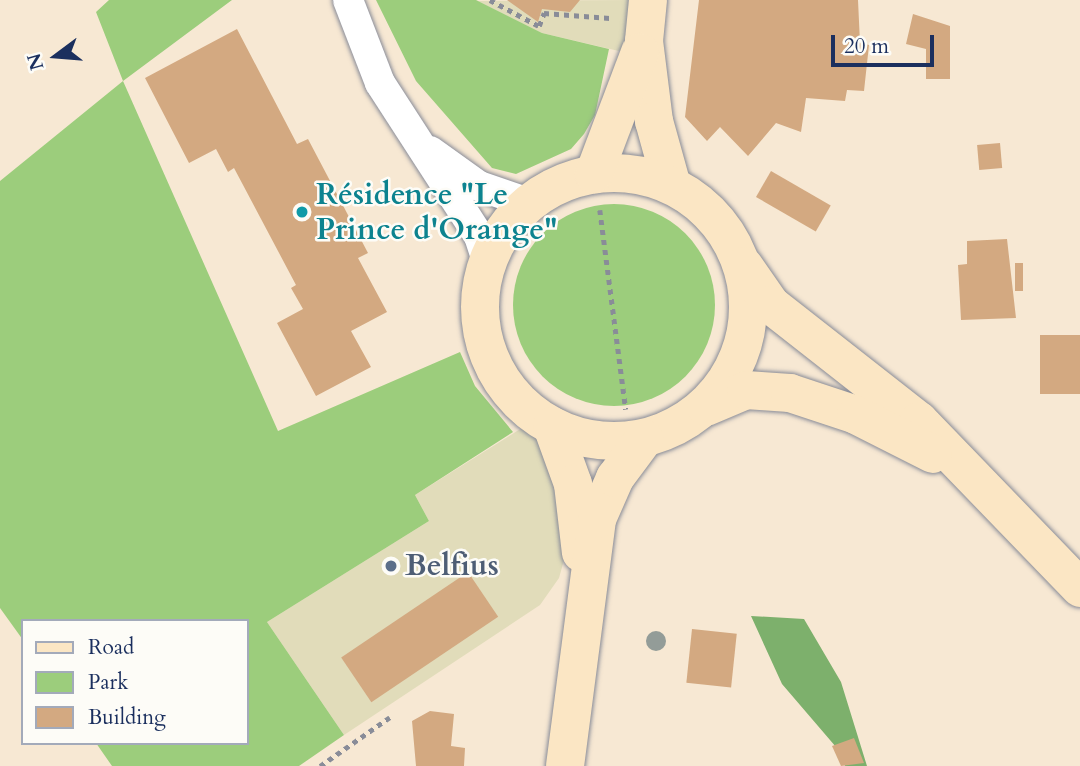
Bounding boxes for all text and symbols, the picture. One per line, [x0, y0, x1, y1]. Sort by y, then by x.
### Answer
north arrow [21, 21, 91, 91]
scale bar [835, 21, 938, 65]
text: 20 m [844, 32, 889, 61]
text: N [21, 50, 51, 73]
place label: Résidence "Le Prince d'Orange" [316, 177, 558, 247]
marker: Résidence "Le Prince d'Orange" [294, 204, 310, 220]
place label: Belfius [405, 548, 499, 584]
marker: Belfius [383, 558, 399, 574]
legend [21, 619, 248, 745]
text: Road [88, 633, 134, 662]
text: Park [88, 668, 128, 697]
text: Building [88, 703, 166, 732]

